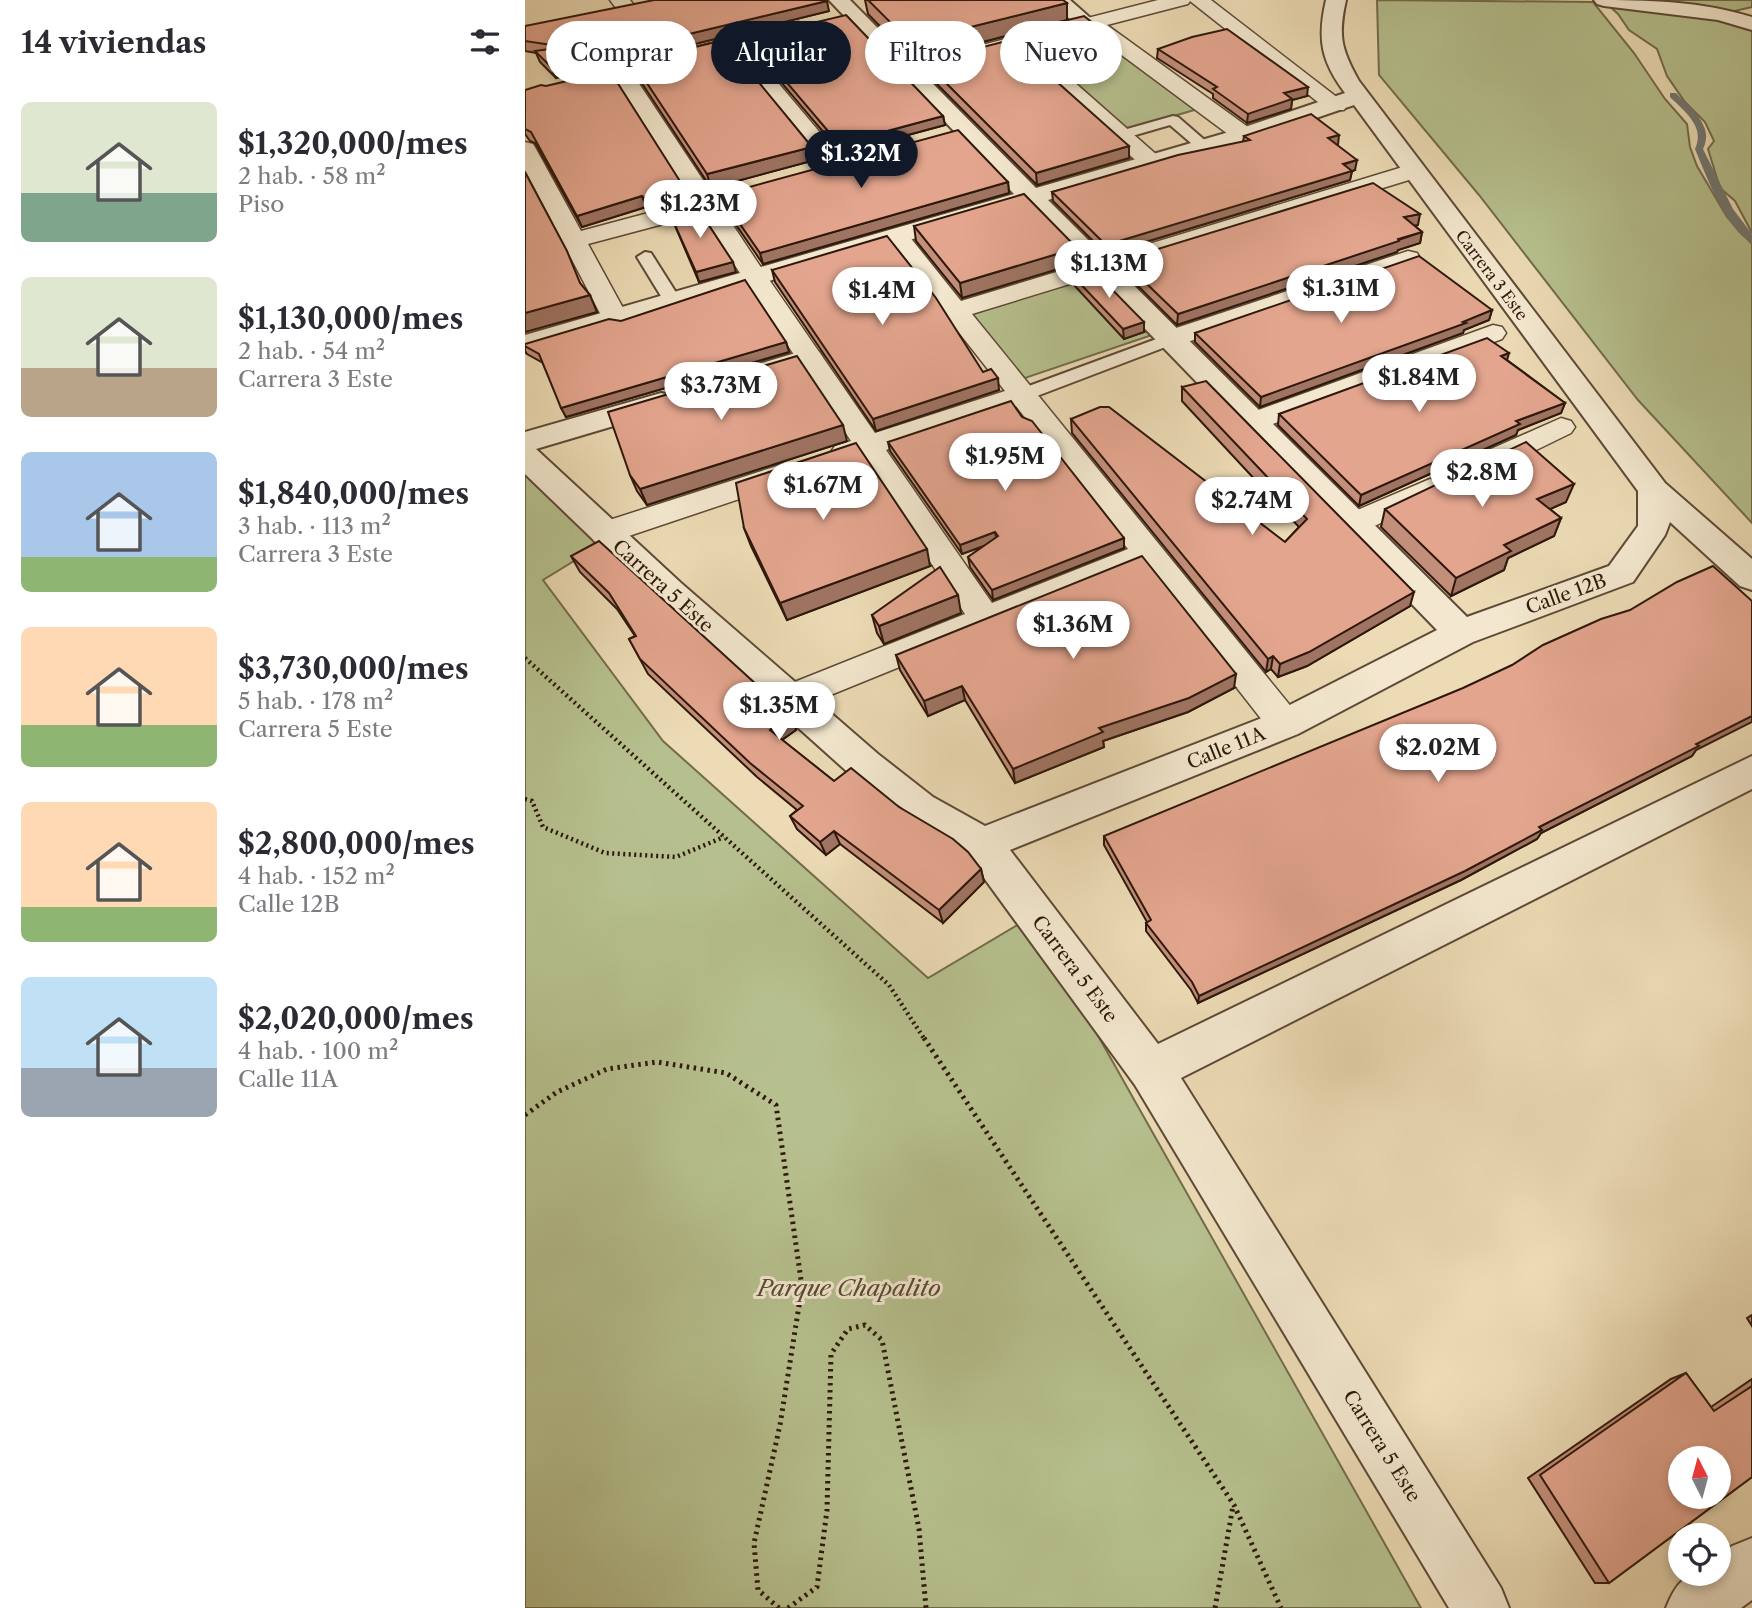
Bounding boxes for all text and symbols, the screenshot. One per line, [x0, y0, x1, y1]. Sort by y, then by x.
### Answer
chip: Comprar [546, 21, 697, 84]
chip: Alquilar [711, 21, 851, 84]
chip: Filtros [865, 21, 986, 84]
chip: Nuevo [1000, 21, 1122, 84]
icon: filters [466, 23, 504, 61]
text: 14 viviendas [21, 24, 207, 61]
text: $1,320,000/mes [238, 125, 468, 162]
icon: home [77, 130, 161, 214]
pin: $1.32M [804, 130, 918, 190]
text: $1.32M [821, 139, 901, 167]
text: 2 hab. · 58 m² [238, 162, 386, 190]
pin: $1.23M [643, 180, 757, 240]
text: $1.23M [660, 189, 740, 217]
text: Piso [238, 190, 284, 218]
street label: Carrera 3 Este [1452, 226, 1532, 324]
pin: $1.13M [1052, 240, 1166, 300]
text: $1.13M [1070, 249, 1148, 277]
pin: $1.31M [1284, 266, 1398, 325]
pin: $1.4M [833, 268, 931, 327]
text: $1.31M [1302, 274, 1380, 302]
text: $1.4M [848, 276, 916, 304]
text: $1,130,000/mes [238, 300, 463, 337]
icon: home [77, 305, 161, 389]
text: 2 hab. · 54 m² [238, 337, 385, 365]
pin: $1.84M [1362, 354, 1476, 414]
pin: $3.73M [664, 362, 778, 422]
text: $1.84M [1378, 363, 1460, 391]
text: Carrera 3 Este [238, 365, 393, 393]
text: $3.73M [680, 371, 762, 399]
pin: $1.95M [948, 434, 1062, 493]
text: $1.95M [965, 442, 1045, 470]
pin: $2.8M [1433, 449, 1531, 509]
text: $2.8M [1446, 458, 1518, 486]
pin: $1.67M [766, 462, 880, 522]
text: $1.67M [783, 471, 863, 499]
text: $1,840,000/mes [238, 475, 469, 512]
pin: $2.74M [1195, 477, 1309, 537]
icon: home [77, 480, 161, 564]
text: $2.74M [1211, 486, 1293, 514]
text: 3 hab. · 113 m² [238, 512, 391, 540]
street label: Carrera 5 Este [608, 535, 718, 637]
text: Carrera 3 Este [238, 540, 393, 568]
street label: Calle 12B [1523, 569, 1609, 619]
pin: $1.36M [1016, 602, 1130, 661]
text: $1.36M [1033, 610, 1113, 638]
text: $3,730,000/mes [238, 650, 469, 687]
icon: home [77, 655, 161, 739]
pin: $1.35M [722, 682, 836, 742]
text: 5 hab. · 178 m² [238, 687, 393, 715]
text: $1.35M [739, 691, 819, 719]
text: Carrera 5 Este [238, 715, 393, 743]
street label: Calle 11A [1183, 722, 1269, 774]
pin: $2.02M [1381, 724, 1495, 784]
text: $2.02M [1395, 733, 1481, 761]
text: $2,800,000/mes [238, 825, 475, 862]
icon: home [77, 830, 161, 914]
text: 4 hab. · 152 m² [238, 862, 395, 890]
text: Calle 12B [238, 890, 340, 918]
street label: Carrera 5 Este [1027, 911, 1123, 1027]
text: $2,020,000/mes [238, 1000, 474, 1037]
icon: home [77, 1005, 161, 1089]
text: 4 hab. · 100 m² [238, 1037, 398, 1065]
text: Calle 11A [238, 1065, 338, 1093]
park label: Parque Chapalito [755, 1274, 941, 1302]
street label: Carrera 5 Este [1338, 1386, 1426, 1506]
north arrow [1668, 1446, 1731, 1508]
map controls [1668, 1446, 1731, 1586]
button: locate [1668, 1523, 1731, 1586]

